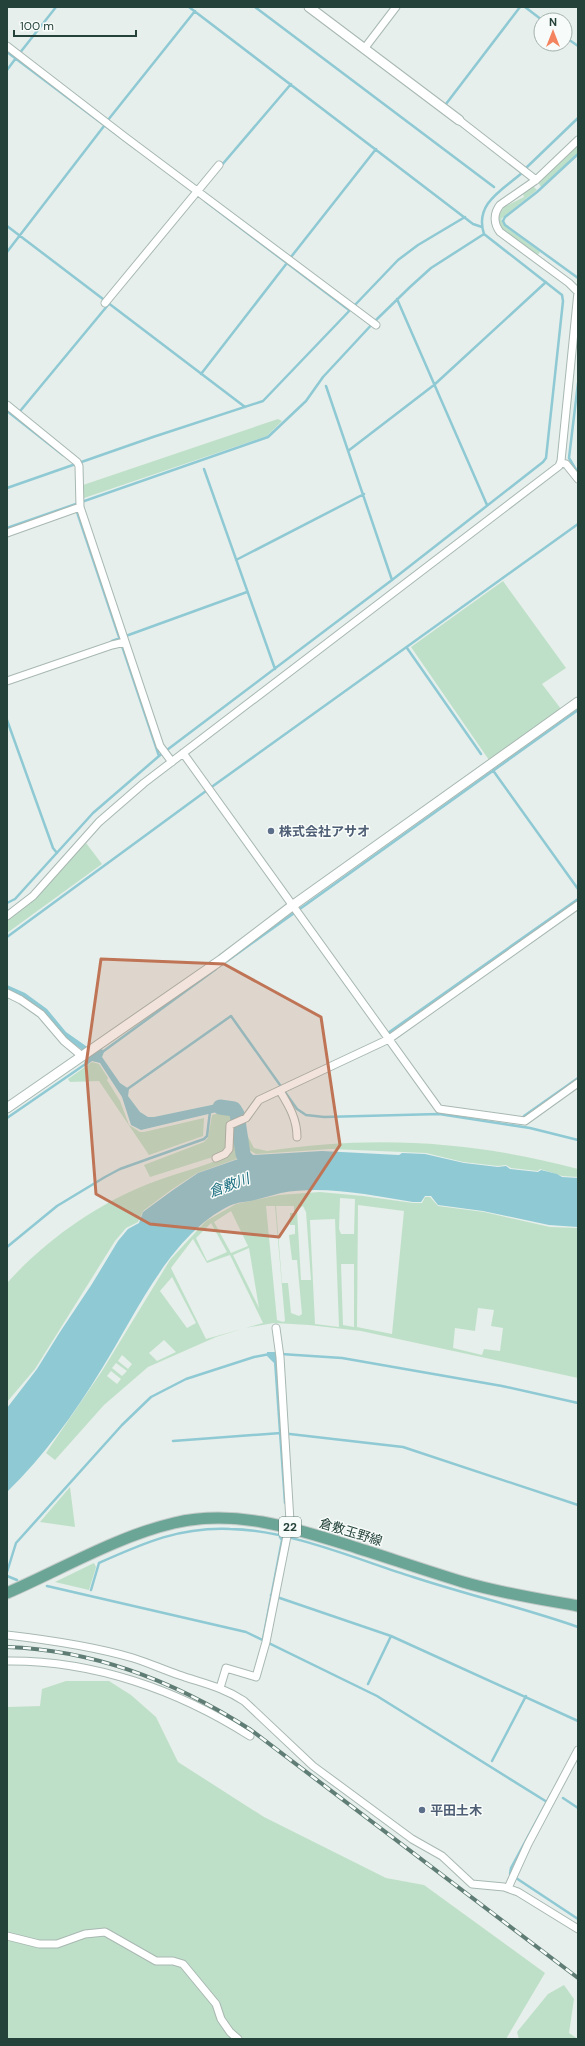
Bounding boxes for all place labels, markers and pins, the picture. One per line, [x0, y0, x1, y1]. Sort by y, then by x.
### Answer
place label: 株式会社アサオ [279, 823, 370, 840]
marker: 株式会社アサオ [266, 826, 276, 836]
place label: 平田土木 [430, 1802, 483, 1819]
marker: 平田土木 [417, 1805, 427, 1815]

